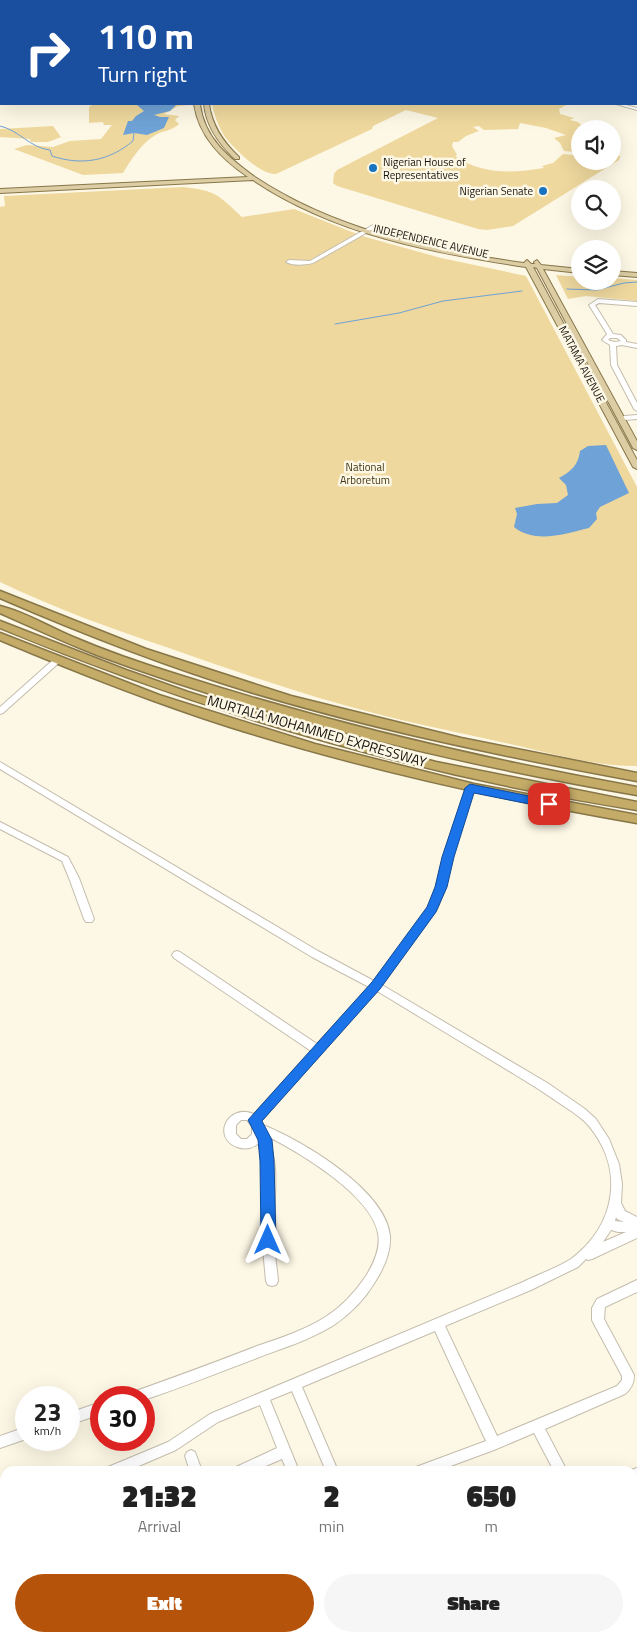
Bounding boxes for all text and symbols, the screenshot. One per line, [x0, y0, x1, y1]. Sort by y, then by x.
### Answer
text: 110 m [98, 9, 194, 63]
icon: right [15, 20, 80, 85]
text: Turn right [98, 57, 187, 91]
map controls [571, 120, 621, 290]
button: sound [571, 120, 621, 170]
place label: Nigerian House of Representatives [383, 154, 466, 183]
marker: Nigerian House of Representatives [367, 162, 379, 174]
button: search [571, 180, 621, 230]
place label: Nigerian Senate [460, 183, 533, 199]
marker: Nigerian Senate [537, 185, 549, 197]
street label: INDEPENDENCE AVENUE [372, 220, 490, 262]
button: layers [571, 240, 621, 290]
street label: MATAMA AVENUE [555, 323, 609, 405]
park label: National Arboretum [340, 459, 390, 488]
street label: MURTALA MOHAMMED EXPRESSWAY [205, 689, 430, 772]
pin [528, 783, 570, 825]
icon: arrive [535, 790, 563, 818]
position arrow [241, 1213, 293, 1265]
speed limit sign: 30 [90, 1386, 155, 1451]
text: 23 [33, 1393, 62, 1431]
text: km/h [34, 1421, 61, 1440]
text: 21:32 [122, 1473, 197, 1519]
text: 2 [323, 1473, 340, 1519]
text: 650 [466, 1473, 516, 1519]
text: Arrival [138, 1514, 181, 1538]
text: min [319, 1514, 344, 1538]
text: m [484, 1514, 498, 1538]
button: Exit [15, 1574, 314, 1632]
button: Share [324, 1574, 623, 1632]

